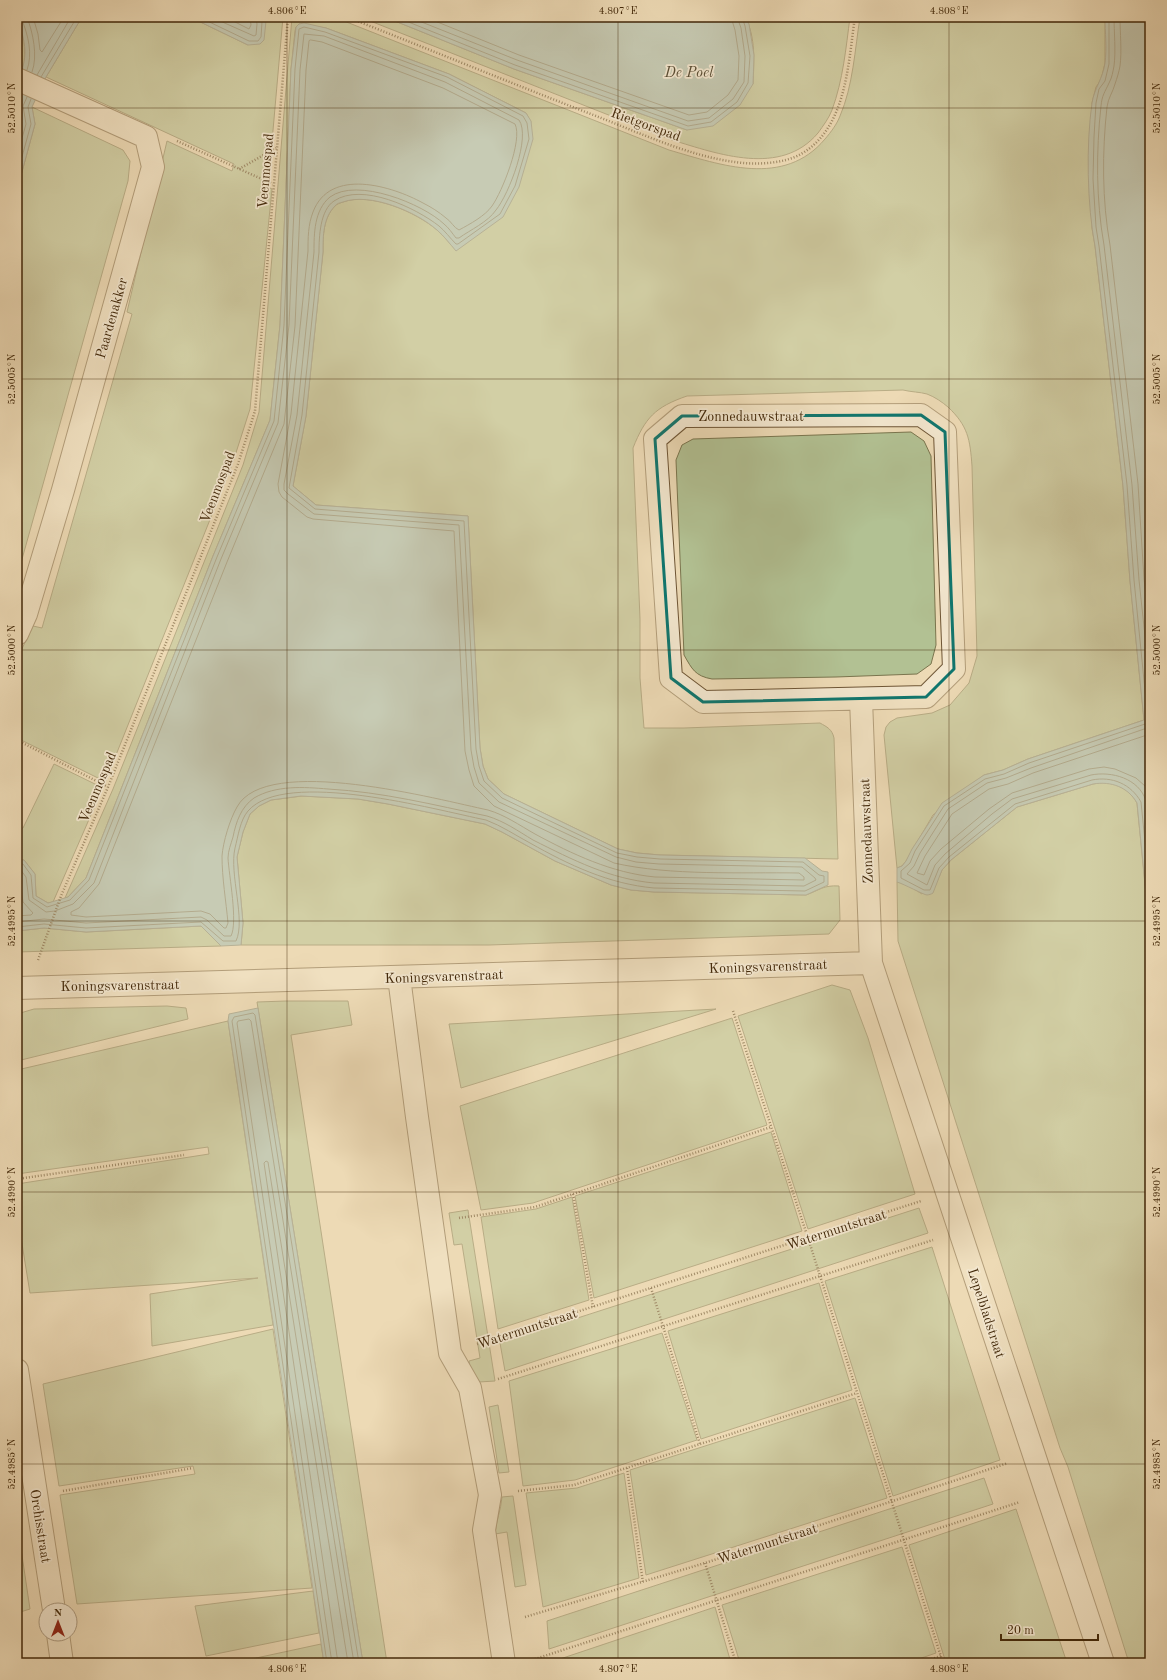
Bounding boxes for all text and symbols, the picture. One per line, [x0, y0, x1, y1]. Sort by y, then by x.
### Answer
text: 4.806°E [268, 6, 306, 16]
text: 4.807°E [599, 6, 637, 16]
text: 4.808°E [930, 6, 968, 16]
water label: De Poel [664, 66, 714, 81]
text: 52.5010°N [7, 82, 17, 134]
text: 52.5010°N [1152, 82, 1162, 134]
street label: Rietgorspad [609, 106, 682, 144]
street label: Veenmospad [256, 133, 276, 209]
street label: Paardenakker [94, 276, 130, 360]
text: 52.5005°N [7, 353, 17, 405]
text: 52.5005°N [1152, 353, 1162, 405]
street label: Zonnedauwstraat [698, 410, 804, 424]
street label: Veenmospad [198, 450, 238, 525]
text: 52.5000°N [7, 624, 17, 676]
text: 52.5000°N [1152, 624, 1162, 676]
street label: Veenmospad [77, 750, 119, 825]
street label: Zonnedauwstraat [858, 778, 876, 884]
text: 52.4995°N [7, 895, 17, 947]
text: 52.4995°N [1152, 895, 1162, 947]
street label: Koningsvarenstraat [708, 958, 828, 976]
street label: Koningsvarenstraat [384, 968, 504, 986]
street label: Koningsvarenstraat [60, 978, 180, 994]
text: 52.4990°N [7, 1166, 17, 1218]
text: 52.4990°N [1152, 1166, 1162, 1218]
street label: Watermuntstraat [785, 1207, 888, 1253]
street label: Lepelbladstraat [965, 1266, 1007, 1360]
street label: Watermuntstraat [476, 1306, 579, 1352]
text: 52.4985°N [7, 1438, 17, 1490]
text: 52.4985°N [1152, 1438, 1162, 1490]
street label: Orchisstraat [27, 1488, 53, 1564]
street label: Watermuntstraat [716, 1521, 819, 1567]
north arrow [38, 1602, 78, 1642]
text: N [54, 1608, 63, 1619]
scale bar [1001, 1616, 1098, 1642]
text: 20 m [1007, 1625, 1034, 1637]
text: 4.806°E [268, 1664, 306, 1674]
text: 4.807°E [599, 1664, 637, 1674]
text: 4.808°E [930, 1664, 968, 1674]

